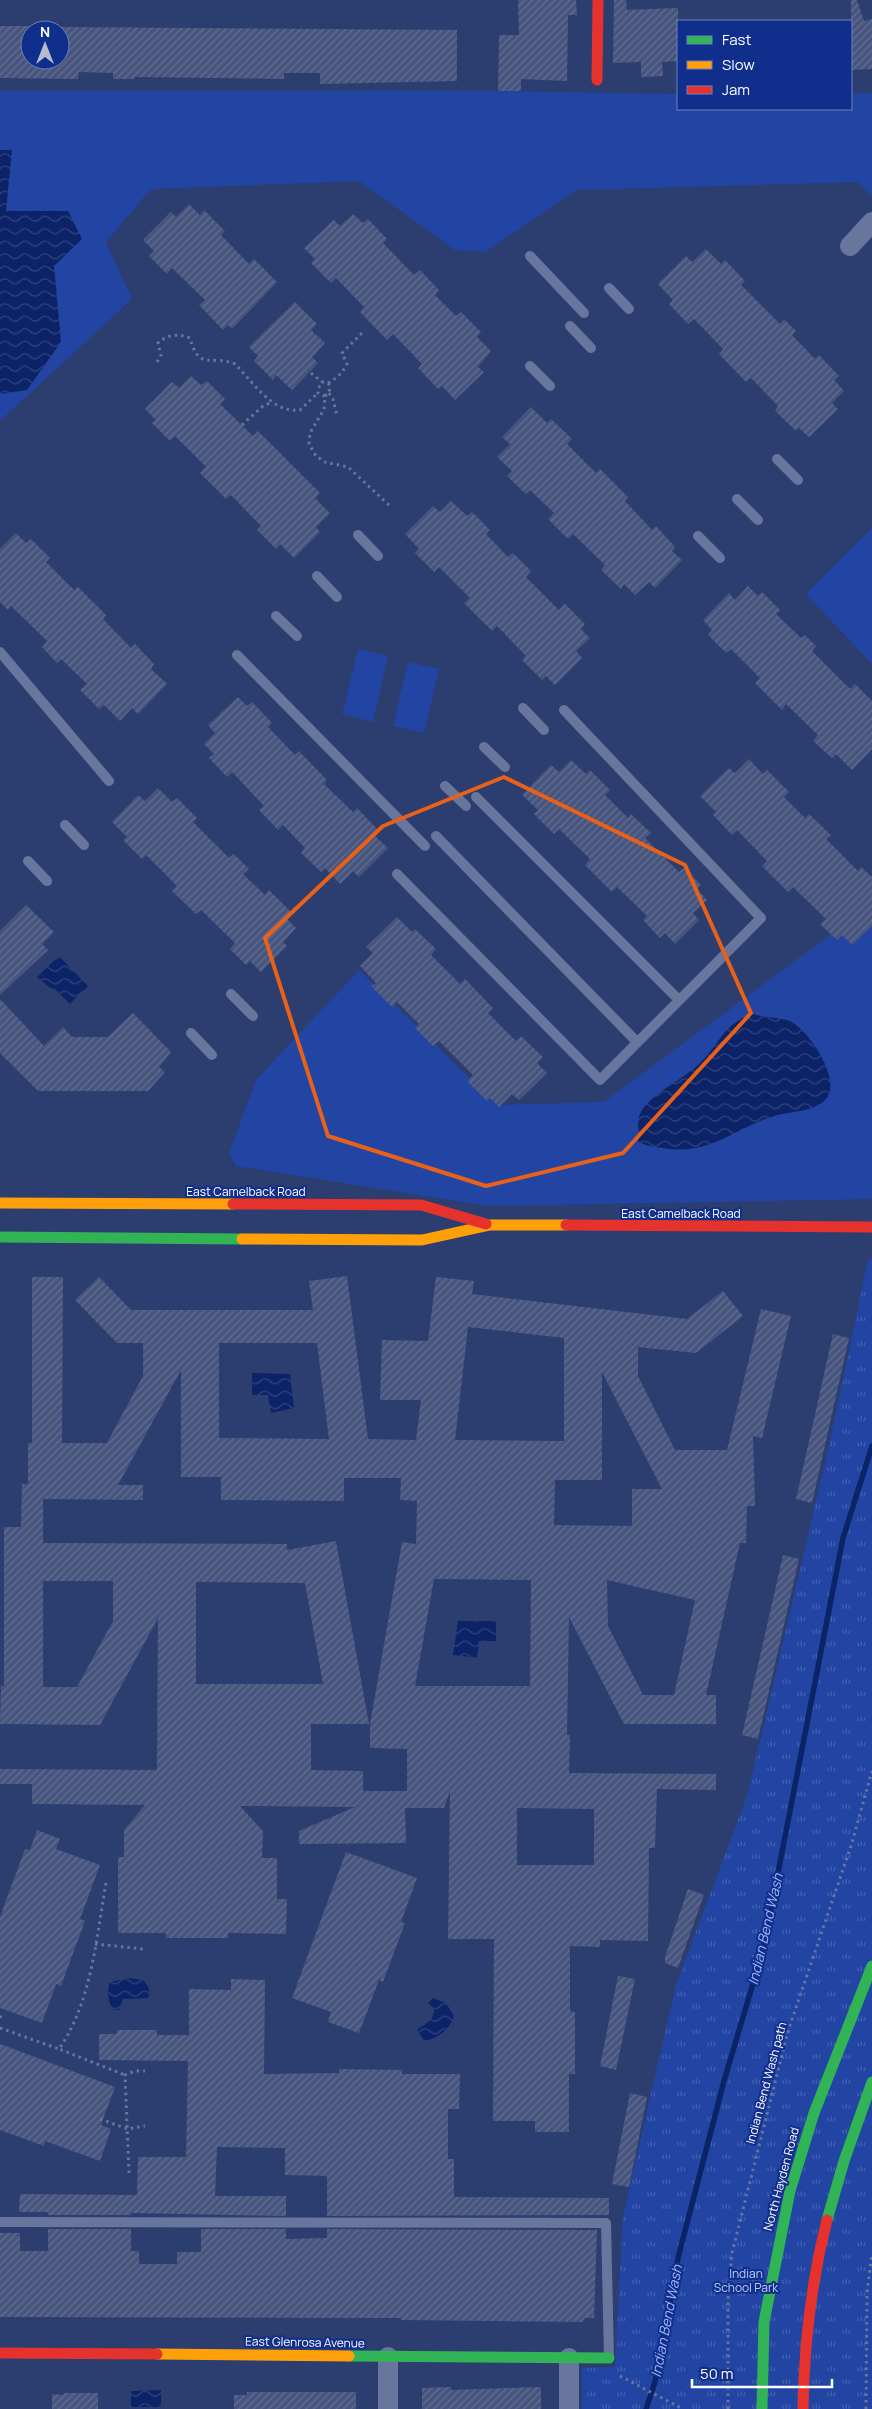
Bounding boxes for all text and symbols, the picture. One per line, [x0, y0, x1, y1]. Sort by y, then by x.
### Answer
north arrow [20, 20, 70, 70]
legend [677, 20, 852, 110]
text: N [40, 22, 50, 41]
text: Fast [722, 29, 751, 50]
text: Slow [722, 54, 755, 75]
text: Jam [722, 79, 750, 100]
street label: East Camelback Road [186, 1183, 306, 1200]
street label: East Camelback Road [621, 1205, 741, 1222]
water label: Indian Bend Wash [743, 1871, 787, 1987]
street label: Indian Bend Wash path [742, 2020, 790, 2146]
street label: North Hayden Road [759, 2125, 803, 2233]
water label: Indian Bend Wash [646, 2263, 686, 2379]
park label: Indian School Park [714, 2265, 779, 2296]
street label: East Glenrosa Avenue [245, 2332, 365, 2352]
scale bar [692, 2356, 832, 2388]
text: 50 m [700, 2363, 734, 2384]

